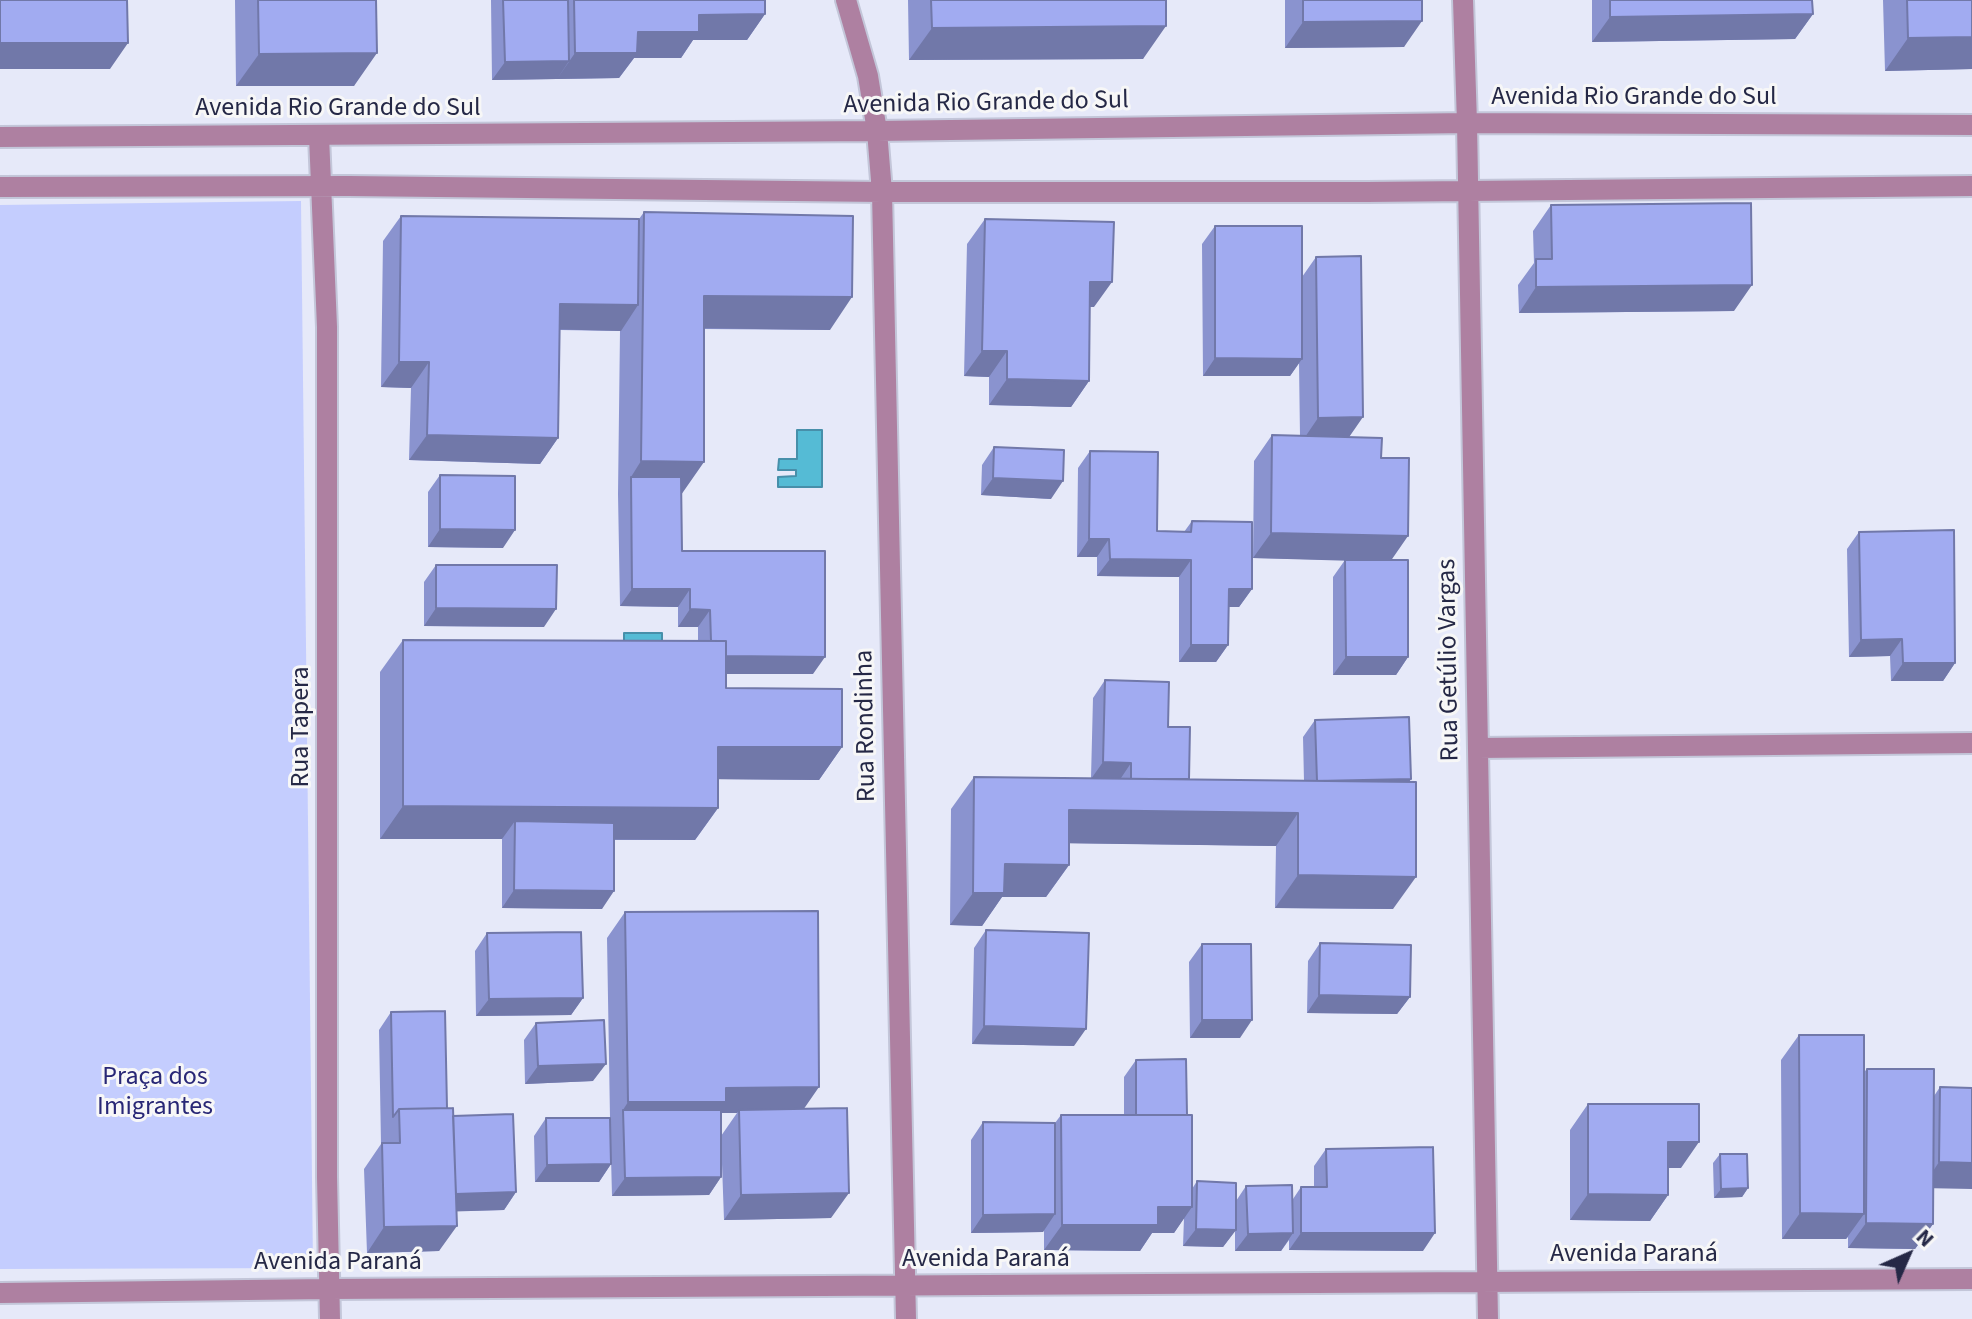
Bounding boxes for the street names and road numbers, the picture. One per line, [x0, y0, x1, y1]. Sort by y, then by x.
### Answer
street label: Avenida Rio Grande do Sul [1491, 82, 1777, 114]
street label: Avenida Rio Grande do Sul [843, 86, 1129, 122]
street label: Avenida Rio Grande do Sul [195, 93, 481, 125]
street label: Rua Getúlio Vargas [1433, 558, 1467, 762]
street label: Rua Rondinha [850, 650, 884, 802]
street label: Rua Tapera [286, 666, 318, 788]
street label: Avenida Paraná [1550, 1239, 1718, 1271]
street label: Avenida Paraná [902, 1244, 1070, 1276]
street label: Avenida Paraná [254, 1247, 422, 1279]

